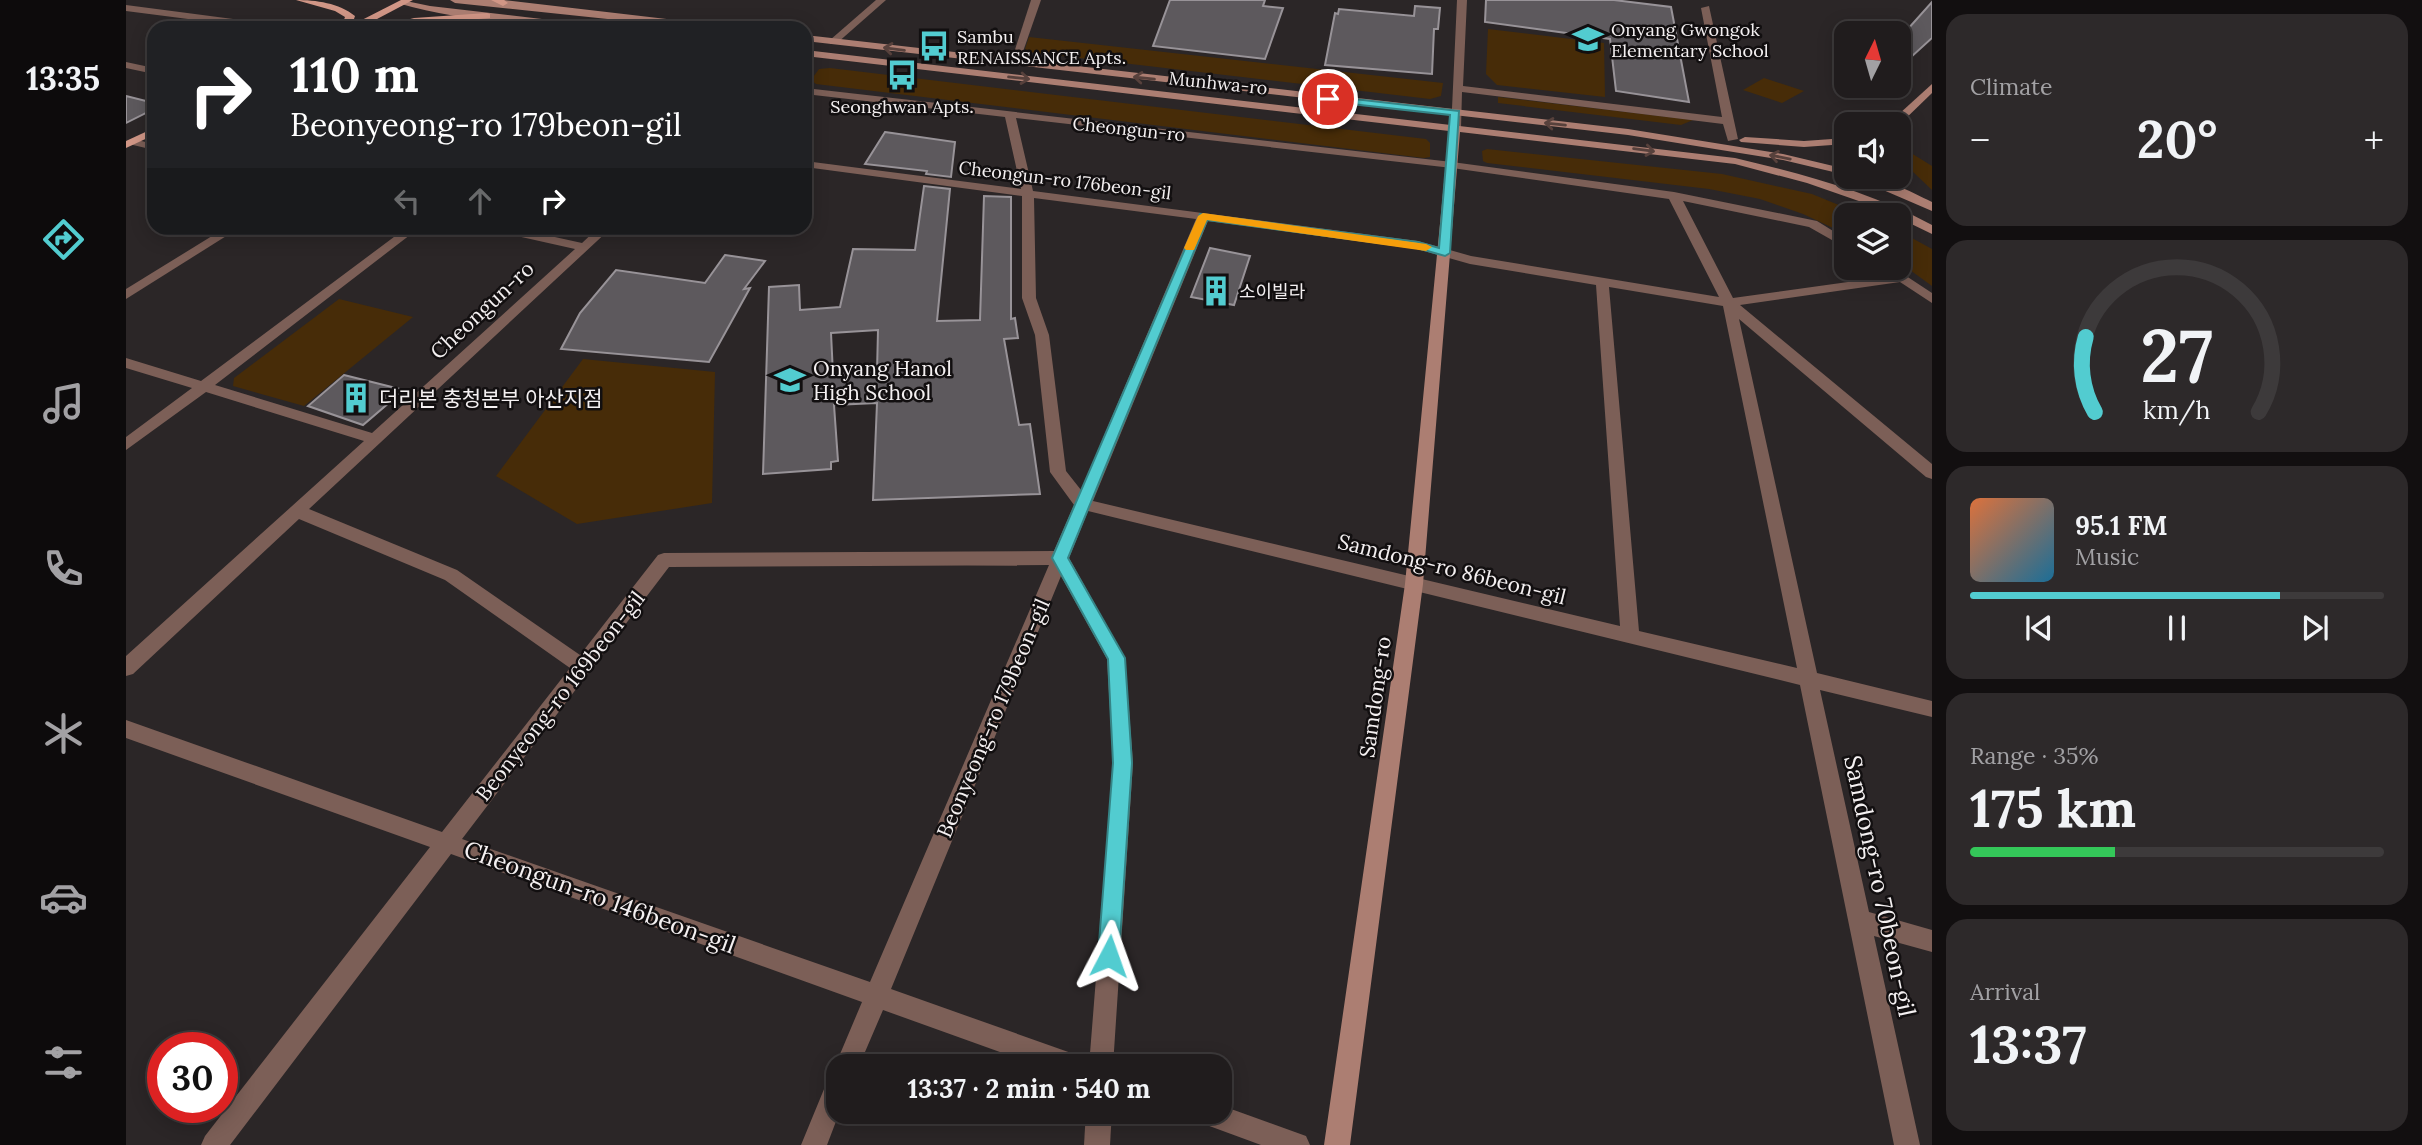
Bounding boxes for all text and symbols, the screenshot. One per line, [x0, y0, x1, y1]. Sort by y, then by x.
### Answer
place label: Onyang Gwongok Elementary School [1611, 18, 1769, 62]
north arrow [1834, 21, 1911, 98]
map controls [1834, 21, 1911, 280]
school or university icon: Onyang Gwongok Elementary School [1571, 22, 1605, 56]
place label: Sambu RENAISSANCE Apts. [957, 25, 1126, 69]
bus stop icon: Sambu RENAISSANCE Apts. [917, 29, 951, 63]
one-way arrow [883, 42, 906, 55]
text: 110 m [290, 43, 419, 105]
icon: right [175, 49, 266, 140]
text: 13:35 [26, 58, 100, 99]
bus stop icon: Seonghwan Apts. [885, 58, 919, 92]
street label: Munhwa-ro [1167, 66, 1269, 100]
pin [1298, 69, 1358, 129]
one-way arrow [1133, 71, 1156, 84]
one-way arrow [1007, 72, 1030, 85]
text: Climate [1970, 72, 2052, 101]
icon: arrive [1309, 80, 1347, 118]
place label: Seonghwan Apts. [830, 95, 974, 118]
text: Beonyeong-ro 179beon-gil [290, 104, 682, 145]
text: 20° [2137, 106, 2217, 172]
street label: Cheongun-ro [1072, 112, 1186, 146]
button: sound [1834, 112, 1911, 189]
text: − [1970, 116, 1990, 164]
text: + [2364, 116, 2384, 164]
one-way arrow [1544, 117, 1567, 130]
one-way arrow [1632, 144, 1655, 157]
one-way arrow [1769, 149, 1792, 163]
street label: Cheongun-ro 176beon-gil [957, 156, 1173, 204]
icon: left [388, 182, 426, 220]
icon: ahead [461, 182, 499, 220]
icon: right [534, 182, 572, 220]
button: layers [1834, 203, 1911, 280]
icon: directions [39, 215, 88, 264]
street label: Cheongun-ro [425, 255, 539, 365]
building icon: 소이빌라 [1199, 274, 1233, 308]
place label: 소이빌라 [1239, 280, 1306, 303]
text: 27 [2141, 310, 2213, 403]
place label: Onyang Hanol High School [813, 355, 952, 406]
school or university icon: Onyang Hanol High School [773, 363, 807, 397]
icon: music [39, 379, 88, 428]
building icon: 더리본 충청본부 아산지점 [339, 381, 373, 415]
place label: 더리본 충청본부 아산지점 [379, 385, 603, 412]
text: km/h [2143, 394, 2211, 426]
text: 95.1 FM [2075, 509, 2168, 542]
street label: Samdong-ro 86beon-gil [1335, 528, 1569, 610]
text: Music [2075, 542, 2139, 571]
icon: phone [39, 544, 88, 593]
street label: Beonyeong-ro 169beon-gil [469, 585, 651, 807]
street label: Beonyeong-ro 179beon-gil [930, 594, 1056, 842]
icon: previous [2020, 609, 2058, 647]
icon: pause [2158, 609, 2196, 647]
icon: next [2296, 609, 2334, 647]
street label: Samdong-ro [1353, 635, 1397, 759]
icon: climate [39, 709, 88, 758]
text: Range · 35% [1970, 741, 2099, 770]
street label: Samdong-ro 70beon-gil [1837, 753, 1923, 1019]
text: 175 km [1970, 775, 2136, 841]
street label: Cheongun-ro 146beon-gil [460, 833, 740, 961]
icon: car [39, 873, 88, 922]
position arrow [1072, 919, 1146, 993]
text: Arrival [1970, 977, 2040, 1006]
text: 13:37 [1970, 1011, 2087, 1077]
speed limit sign: 30 [147, 1032, 238, 1123]
icon: filters [39, 1038, 88, 1087]
text: 13:37 · 2 min · 540 m [907, 1072, 1151, 1105]

